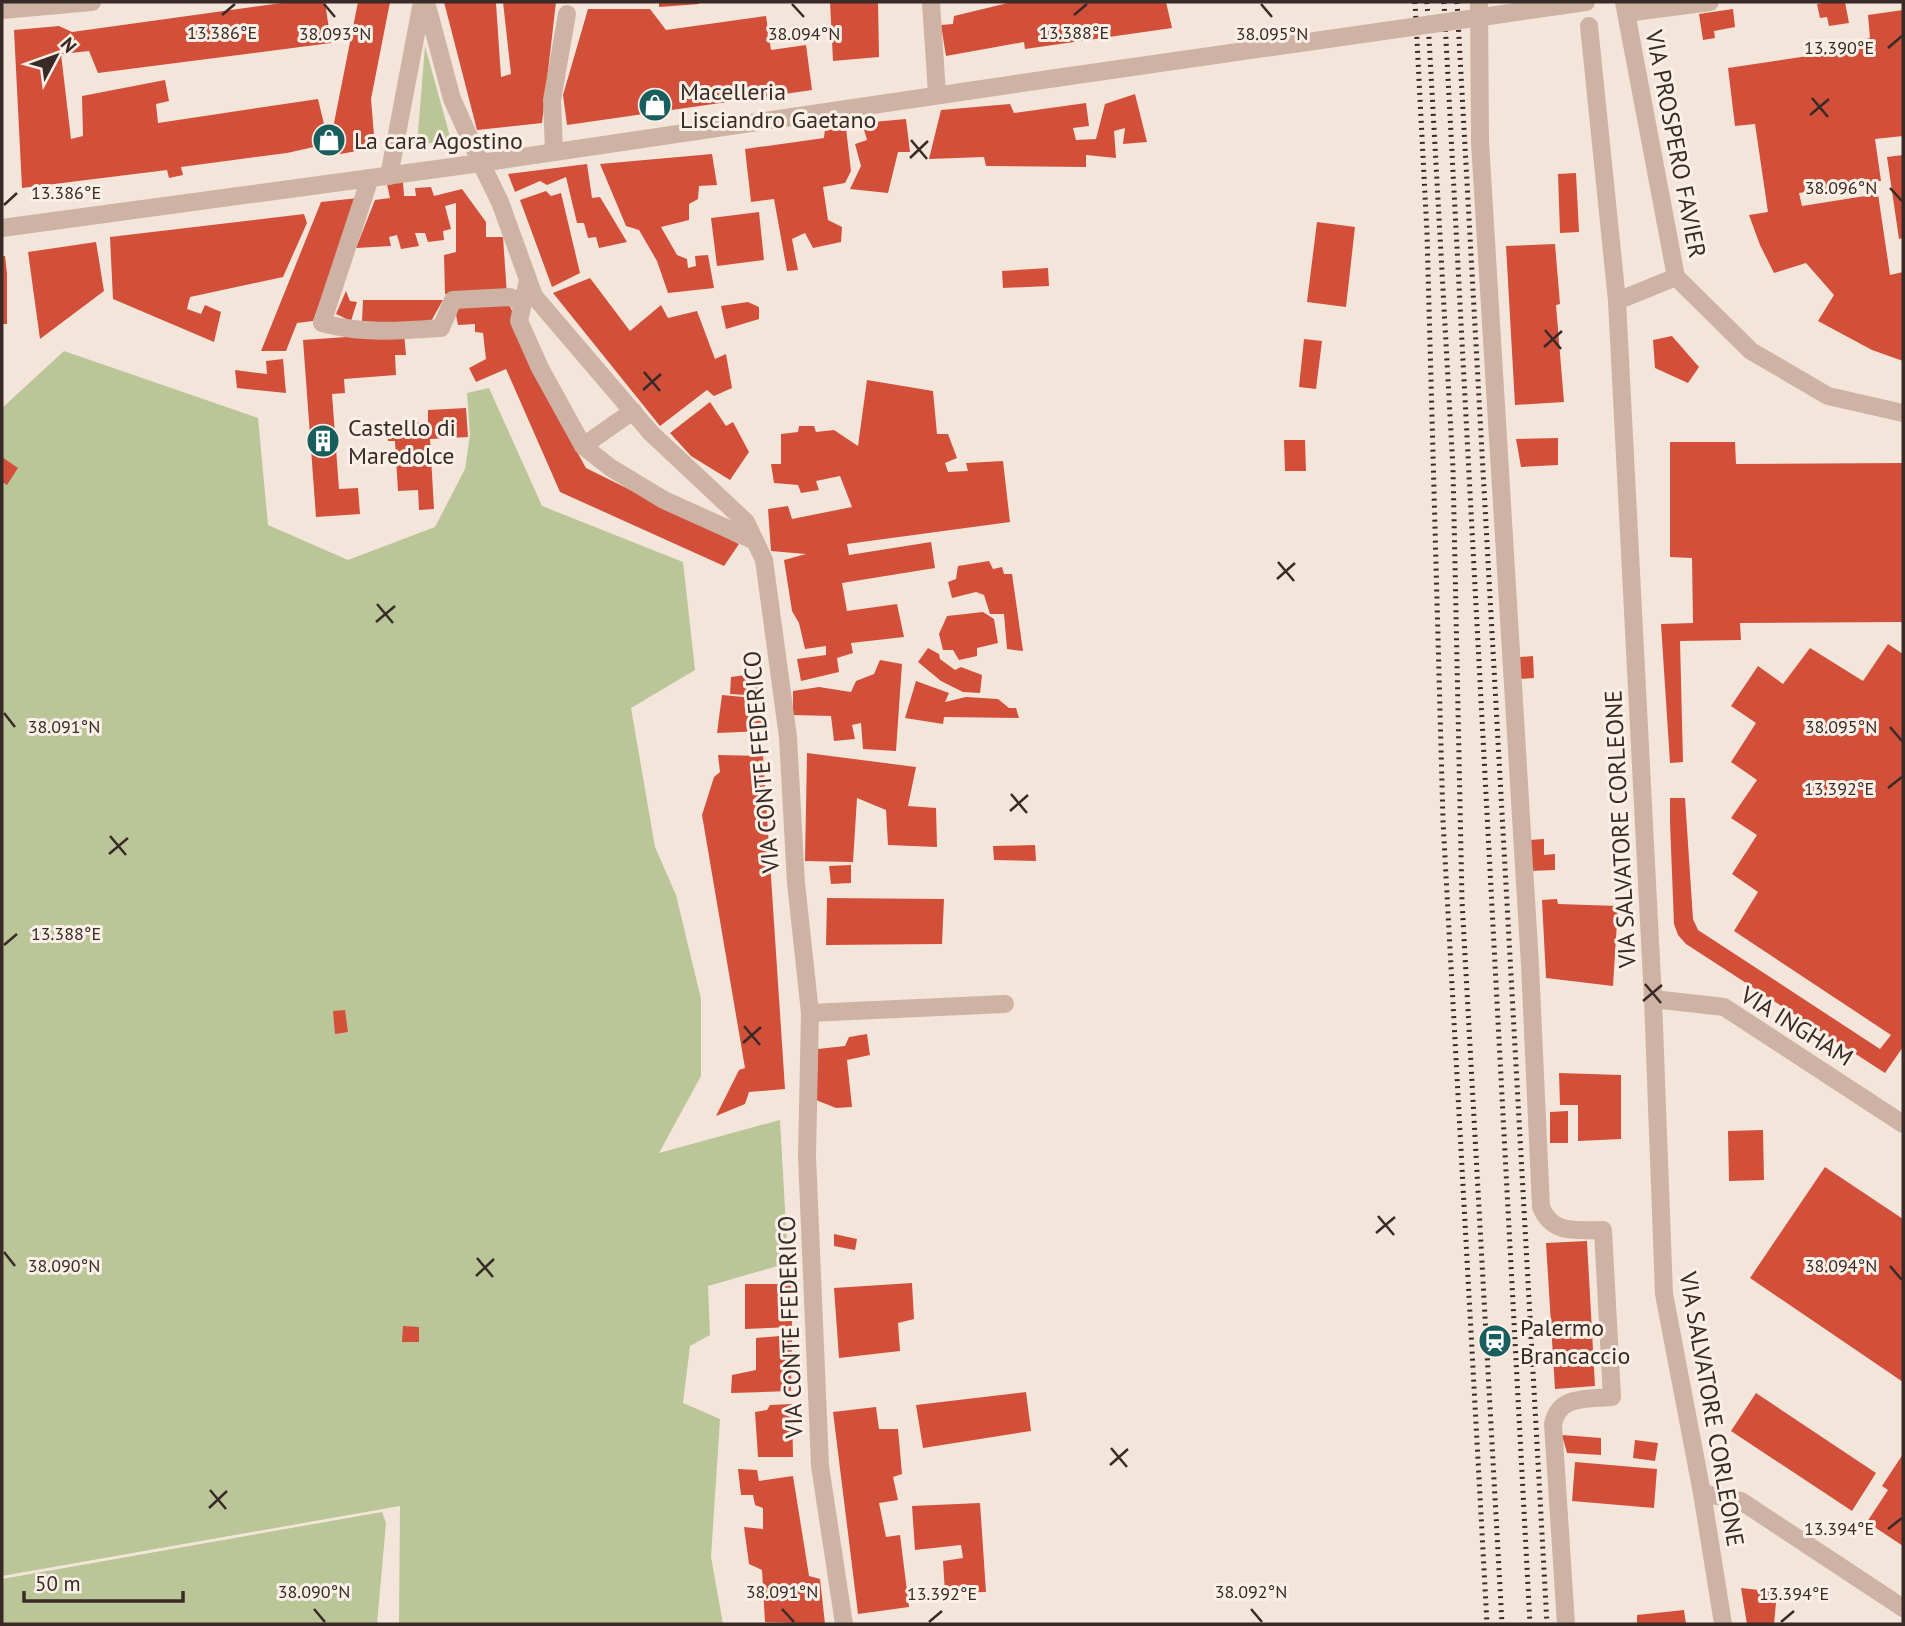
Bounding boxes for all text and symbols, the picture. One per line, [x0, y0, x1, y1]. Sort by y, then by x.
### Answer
north arrow [21, 21, 91, 91]
text: 13.386°E [187, 21, 257, 44]
text: 13.388°E [1039, 21, 1109, 44]
text: 38.093°N [299, 22, 371, 45]
text: 38.094°N [768, 22, 840, 45]
text: 38.095°N [1236, 22, 1308, 45]
street label: VIA PROSPERO FAVIER [1639, 27, 1713, 261]
text: N [56, 32, 82, 57]
text: 13.390°E [1804, 36, 1874, 59]
place label: Macelleria Lisciandro Gaetano [680, 76, 876, 135]
shop icon: Macelleria Lisciandro Gaetano [636, 86, 674, 124]
shop icon: La cara Agostino [310, 121, 348, 159]
place label: La cara Agostino [354, 125, 523, 156]
text: 38.096°N [1805, 176, 1877, 199]
text: 13.386°E [31, 181, 101, 204]
place label: Castello di Maredolce [348, 412, 456, 471]
building icon: Castello di Maredolce [304, 422, 342, 460]
street label: VIA CONTE FEDERICO [736, 650, 786, 875]
street label: VIA SALVATORE CORLEONE [1597, 689, 1643, 970]
text: 38.091°N [28, 715, 100, 738]
text: 38.095°N [1805, 715, 1877, 738]
text: 13.392°E [1804, 777, 1874, 800]
text: 13.388°E [31, 922, 101, 945]
street label: VIA INGHAM [1734, 979, 1859, 1073]
street label: VIA CONTE FEDERICO [771, 1215, 809, 1440]
text: 38.090°N [28, 1254, 100, 1277]
text: 38.094°N [1805, 1254, 1877, 1277]
street label: VIA SALVATORE CORLEONE [1672, 1268, 1751, 1549]
place label: Palermo Brancaccio [1520, 1312, 1630, 1371]
station icon: Palermo Brancaccio [1476, 1322, 1514, 1360]
text: 13.394°E [1804, 1517, 1874, 1540]
scale bar [24, 1560, 184, 1604]
text: 50 m [35, 1570, 81, 1597]
text: 38.090°N [278, 1580, 350, 1603]
text: 38.091°N [746, 1580, 818, 1603]
text: 38.092°N [1215, 1580, 1287, 1603]
text: 13.392°E [907, 1582, 977, 1605]
text: 13.394°E [1759, 1582, 1829, 1605]

